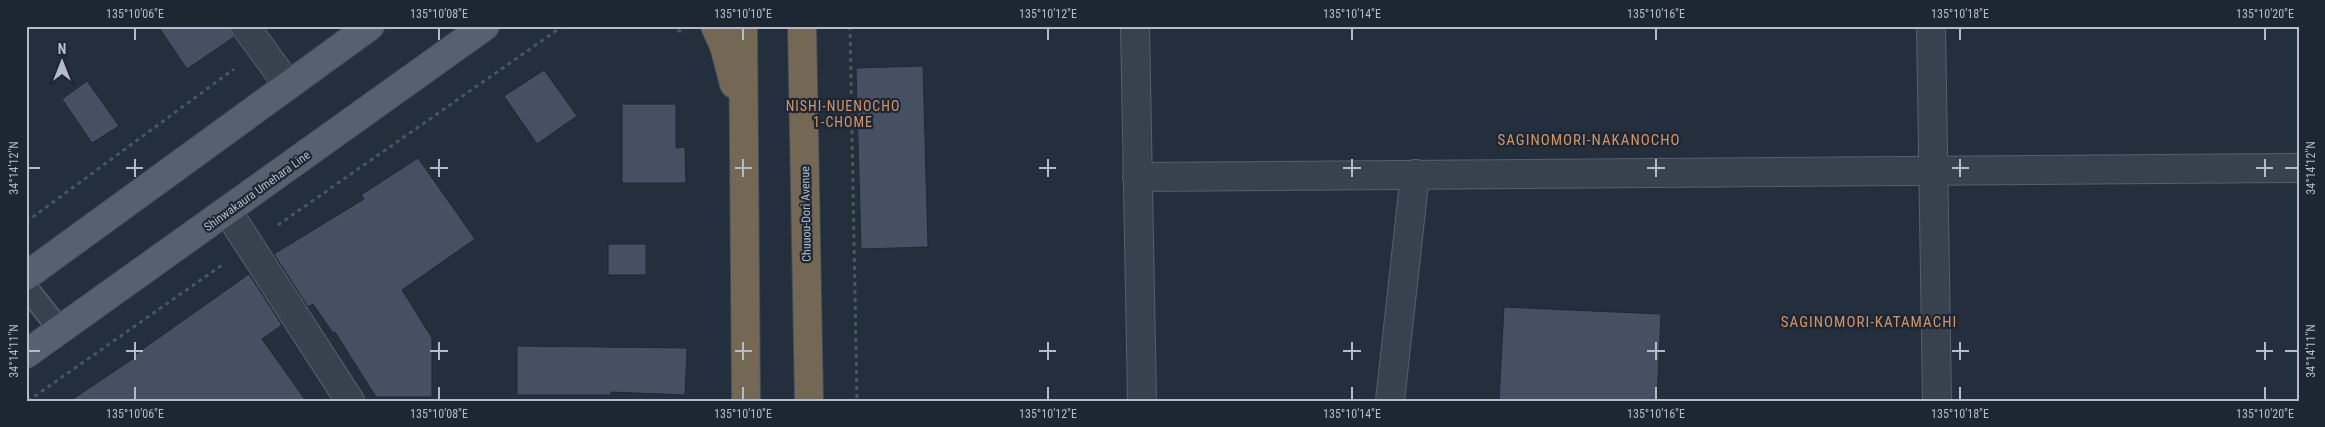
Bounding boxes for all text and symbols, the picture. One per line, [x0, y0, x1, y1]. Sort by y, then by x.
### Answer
text: 135°10'06"E [106, 7, 164, 21]
text: 135°10'08"E [410, 7, 468, 21]
text: 135°10'10"E [714, 7, 772, 21]
text: 135°10'12"E [1019, 7, 1077, 21]
text: 135°10'14"E [1323, 7, 1381, 21]
text: 135°10'16"E [1627, 7, 1685, 21]
text: 135°10'18"E [1931, 7, 1989, 21]
text: 135°10'20"E [2236, 7, 2294, 21]
north arrow [38, 38, 88, 88]
text: N [58, 41, 66, 57]
district label: NISHI-NUENOCHO 1-CHOME [786, 98, 900, 130]
district label: SAGINOMORI-NAKANOCHO [1497, 131, 1681, 149]
text: 34°14'12"N [7, 141, 21, 195]
text: 34°14'12"N [2304, 141, 2318, 195]
street label: Shinwakaura Umehara Line [201, 148, 313, 234]
street label: Chuuou-Dori Avenue [798, 166, 814, 262]
district label: SAGINOMORI-KATAMACHI [1781, 313, 1957, 331]
text: 34°14'11"N [7, 324, 21, 378]
text: 34°14'11"N [2304, 324, 2318, 378]
text: 135°10'06"E [106, 407, 164, 421]
text: 135°10'08"E [410, 407, 468, 421]
text: 135°10'10"E [714, 407, 772, 421]
text: 135°10'12"E [1019, 407, 1077, 421]
text: 135°10'14"E [1323, 407, 1381, 421]
text: 135°10'16"E [1627, 407, 1685, 421]
text: 135°10'18"E [1931, 407, 1989, 421]
text: 135°10'20"E [2236, 407, 2294, 421]

